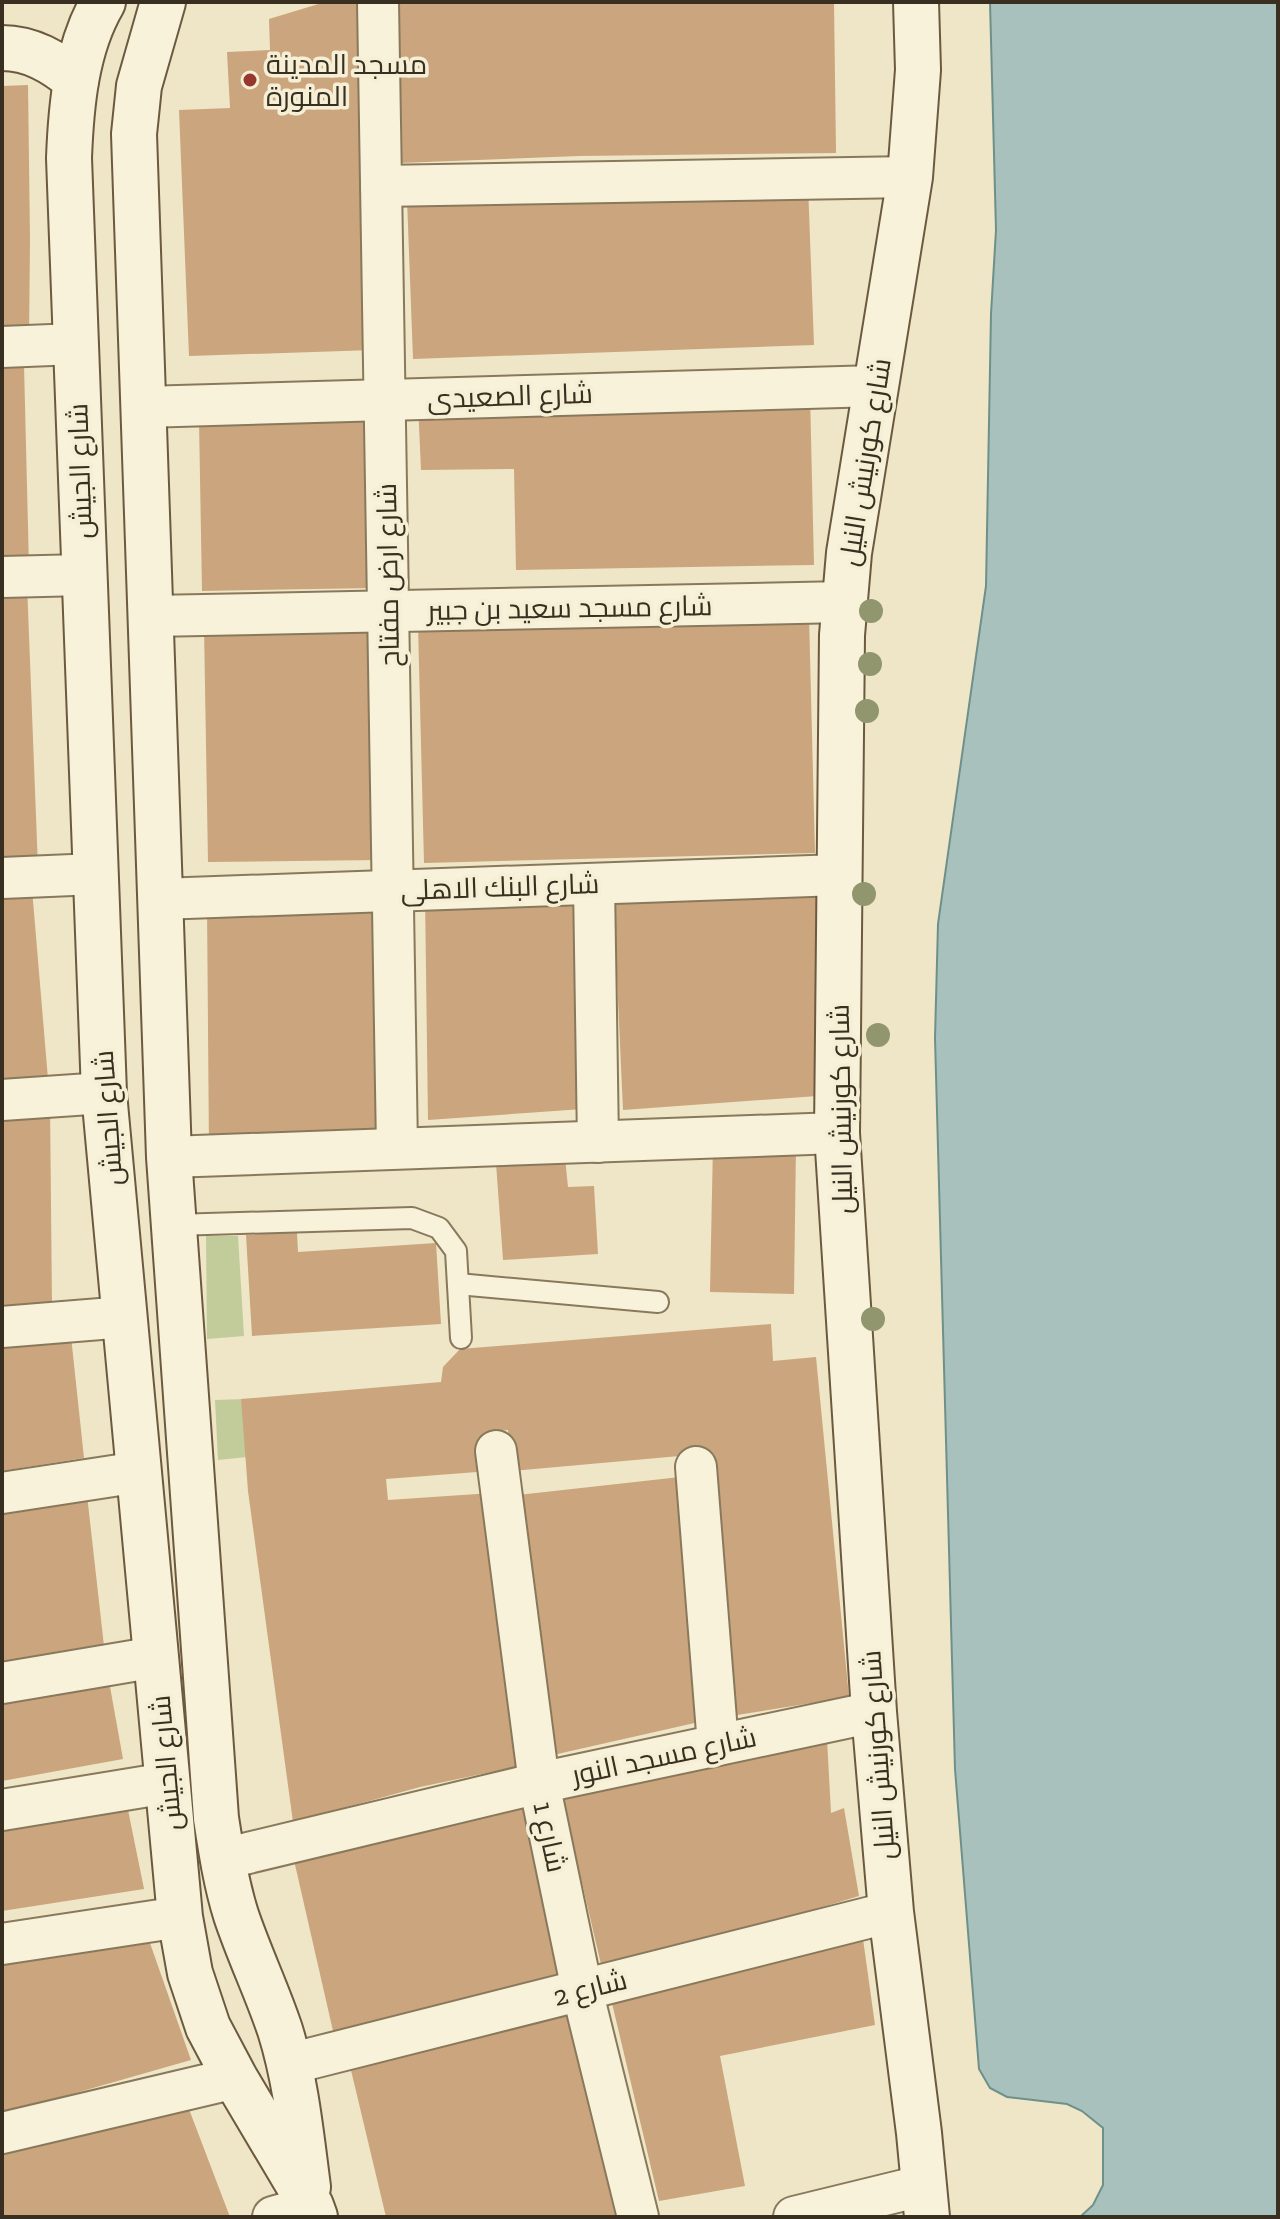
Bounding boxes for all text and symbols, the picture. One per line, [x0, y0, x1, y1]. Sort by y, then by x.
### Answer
place label: مسجد المدينة المنورة [266, 48, 427, 113]
marker: مسجد المدينة المنورة [241, 71, 259, 89]
street label: شارع كورنيش النيل [832, 356, 900, 569]
street label: شارع الصعيدى [427, 377, 594, 417]
street label: شارع الجيش [61, 402, 101, 539]
street label: شارع ارض مفتاح [370, 483, 408, 667]
street label: شارع مسجد سعيد بن جبير [425, 589, 713, 629]
street label: شارع البنك الاهلى [400, 867, 600, 909]
street label: شارع كورنيش النيل [823, 1004, 861, 1214]
street label: شارع الجيش [87, 1049, 131, 1187]
street label: شارع كورنيش النيل [854, 1649, 904, 1861]
street label: شارع الجيش [144, 1694, 190, 1832]
street label: شارع مسجد النور [567, 1720, 760, 1794]
street label: شارع 1 [524, 1799, 574, 1876]
street label: شارع 2 [550, 1963, 631, 2015]

